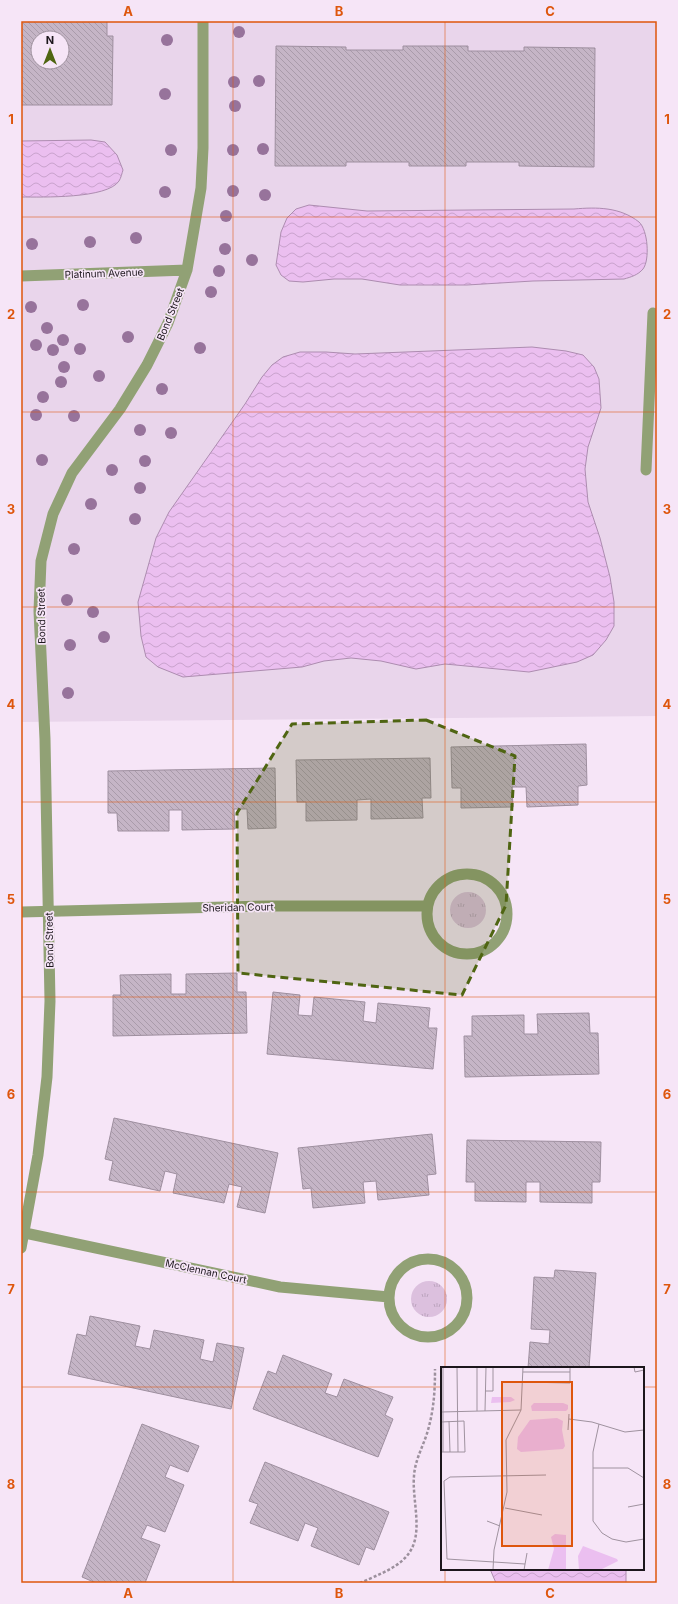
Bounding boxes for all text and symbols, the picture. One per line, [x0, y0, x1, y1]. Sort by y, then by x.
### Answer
text: A [123, 3, 133, 19]
text: B [335, 3, 344, 19]
text: C [545, 3, 555, 19]
north arrow [30, 30, 70, 70]
text: N [46, 33, 54, 47]
text: 1 [8, 111, 14, 127]
text: 1 [664, 111, 670, 127]
street label: Platinum Avenue [64, 266, 144, 280]
street label: Bond Street [154, 285, 186, 342]
text: 2 [7, 306, 15, 322]
text: 2 [663, 306, 671, 322]
text: 3 [7, 501, 15, 517]
text: 3 [663, 501, 671, 517]
street label: Bond Street [35, 587, 47, 644]
text: 4 [7, 696, 16, 712]
text: 4 [663, 696, 672, 712]
text: 5 [7, 891, 15, 907]
text: 5 [663, 891, 671, 907]
street label: Sheridan Court [202, 900, 275, 914]
street label: Bond Street [43, 911, 55, 968]
text: 6 [7, 1086, 15, 1102]
text: 6 [663, 1086, 671, 1102]
street label: McClennan Court [164, 1257, 248, 1286]
text: 7 [7, 1281, 15, 1297]
text: 7 [663, 1281, 671, 1297]
inset map [441, 1367, 644, 1570]
text: 8 [7, 1476, 15, 1492]
text: 8 [663, 1476, 671, 1492]
text: A [123, 1585, 133, 1601]
text: B [335, 1585, 344, 1601]
text: C [545, 1585, 555, 1601]

